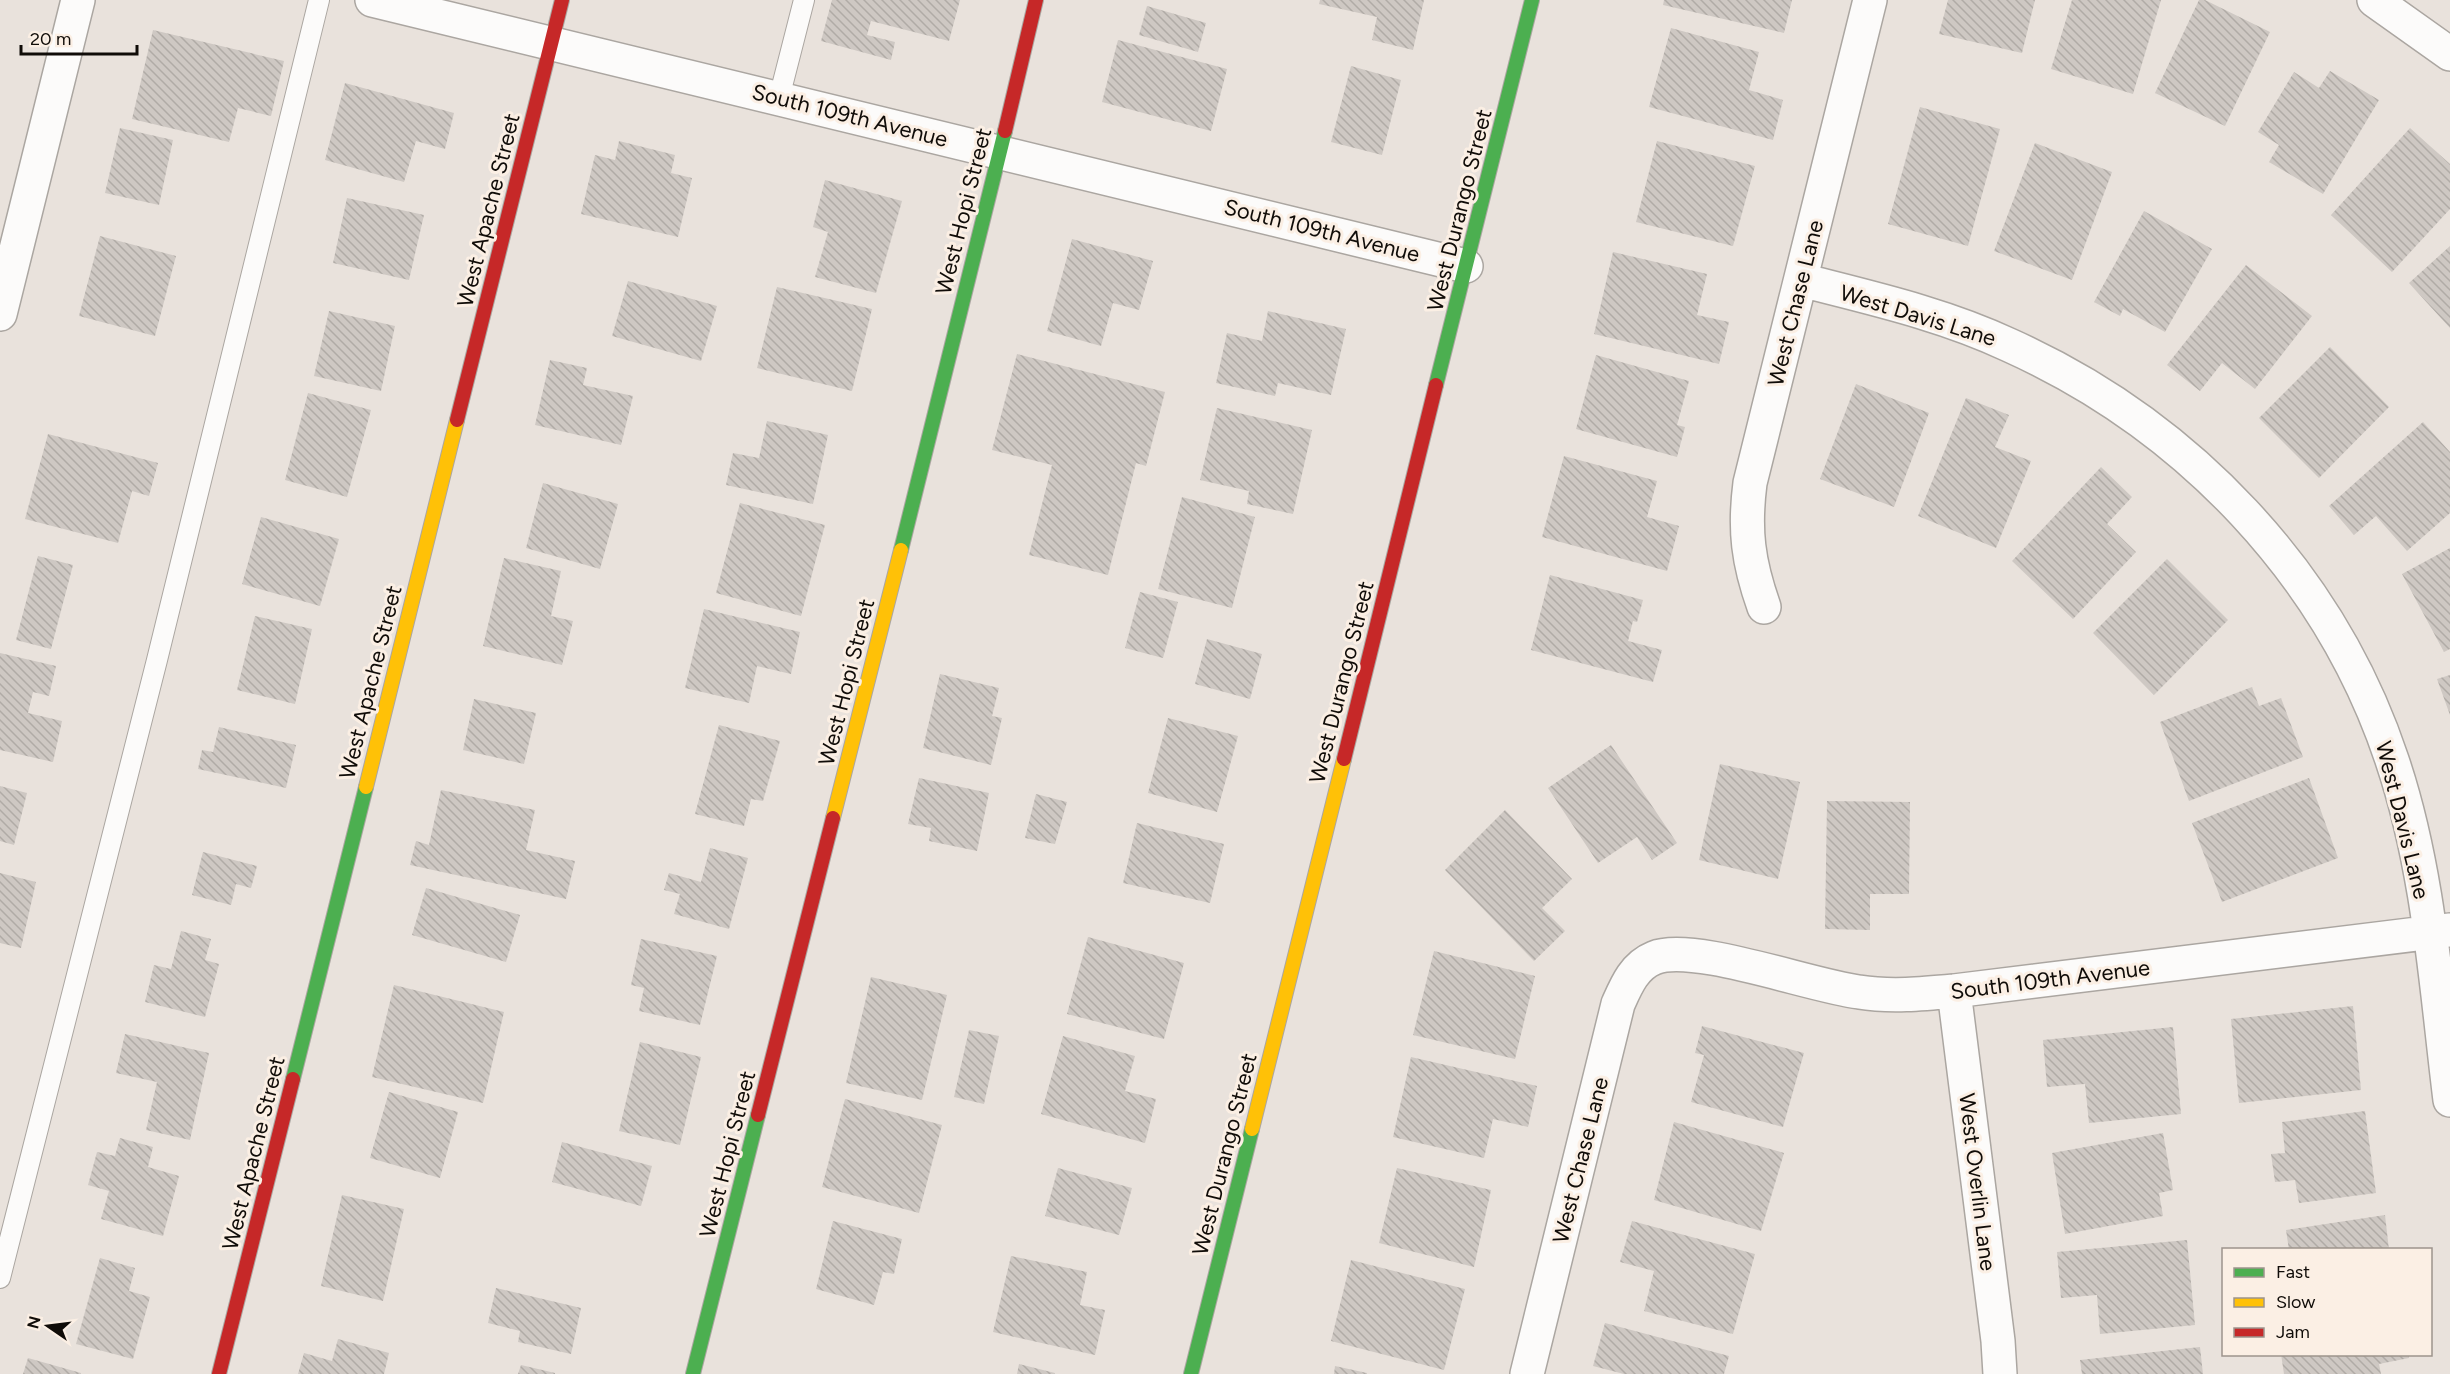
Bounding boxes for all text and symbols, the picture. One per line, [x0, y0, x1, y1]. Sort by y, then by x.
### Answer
scale bar [21, 18, 136, 56]
text: 20 m [30, 28, 71, 50]
street label: South 109th Avenue [749, 78, 950, 153]
street label: West Durango Street [1421, 106, 1498, 314]
street label: West Apache Street [451, 111, 526, 310]
street label: West Hopi Street [930, 125, 997, 297]
street label: South 109th Avenue [1221, 193, 1422, 268]
street label: West Chase Lane [1762, 217, 1829, 389]
street label: West Davis Lane [1837, 279, 1999, 352]
street label: West Durango Street [1303, 578, 1380, 786]
street label: West Apache Street [333, 583, 408, 782]
street label: West Hopi Street [813, 596, 880, 768]
street label: West Davis Lane [2370, 738, 2435, 902]
street label: South 109th Avenue [1949, 954, 2151, 1005]
street label: West Durango Street [1186, 1050, 1263, 1258]
street label: West Apache Street [216, 1054, 291, 1253]
street label: West Hopi Street [694, 1068, 761, 1240]
street label: West Chase Lane [1547, 1074, 1614, 1246]
street label: West Overlin Lane [1953, 1092, 2002, 1272]
legend [2222, 1248, 2432, 1356]
text: Fast [2276, 1261, 2310, 1283]
text: Slow [2276, 1291, 2315, 1313]
north arrow [18, 1296, 78, 1356]
text: N [23, 1314, 45, 1331]
text: Jam [2276, 1321, 2310, 1343]

